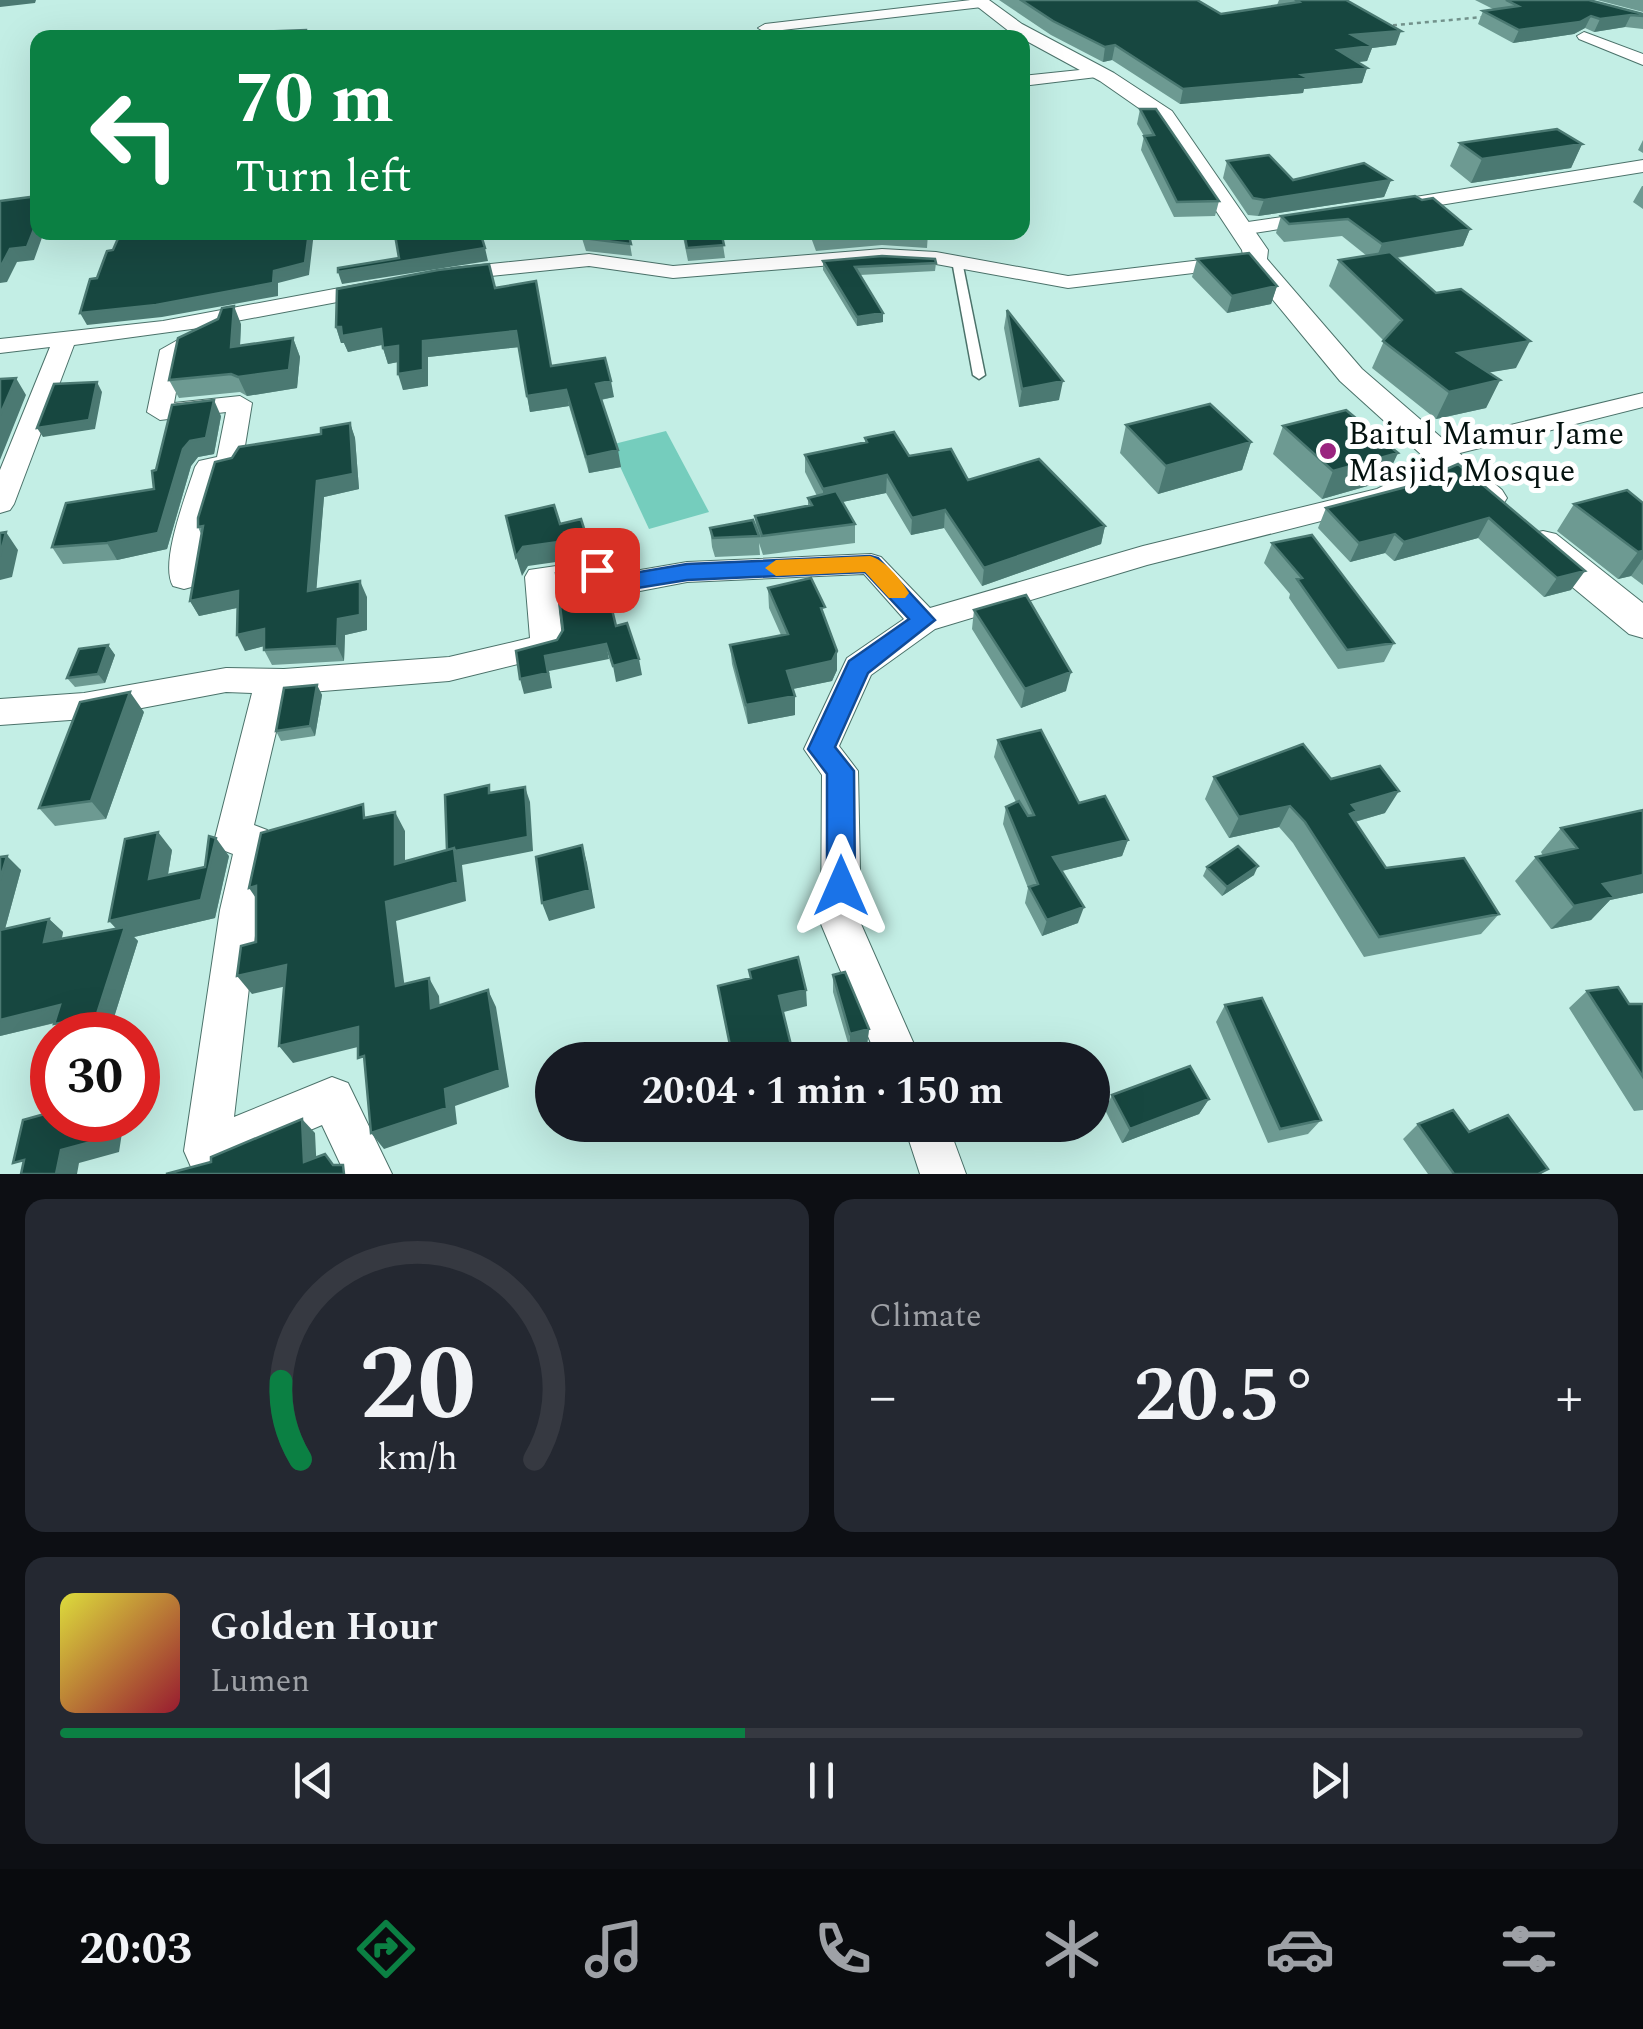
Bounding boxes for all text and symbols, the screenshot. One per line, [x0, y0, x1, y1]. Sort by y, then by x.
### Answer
text: 70 m [235, 47, 394, 153]
icon: left [70, 70, 200, 200]
text: Turn left [235, 143, 412, 212]
place label: Baitul Mamur Jame Masjid, Mosque [1348, 410, 1624, 496]
marker: Baitul Mamur Jame Masjid, Mosque [1317, 440, 1339, 462]
pin [555, 528, 640, 613]
icon: arrive [570, 543, 625, 598]
position arrow [789, 834, 893, 938]
speed limit sign: 30 [30, 1012, 160, 1142]
text: 20:04 · 1 min · 150 m [642, 1063, 1003, 1121]
text: Climate [869, 1292, 981, 1341]
text: 20 [359, 1307, 475, 1465]
text: 20.5° [1134, 1340, 1318, 1454]
text: − [869, 1356, 897, 1439]
text: + [1555, 1356, 1583, 1439]
text: km/h [377, 1431, 457, 1486]
text: Golden Hour [210, 1599, 437, 1657]
text: Lumen [210, 1657, 310, 1706]
icon: previous [286, 1753, 341, 1808]
icon: pause [794, 1753, 849, 1808]
icon: next [1302, 1753, 1357, 1808]
icon: directions [351, 1914, 421, 1984]
icon: music [579, 1914, 649, 1984]
icon: phone [808, 1914, 878, 1984]
icon: climate [1037, 1914, 1107, 1984]
icon: car [1265, 1914, 1335, 1984]
icon: filters [1494, 1914, 1564, 1984]
text: 20:03 [79, 1915, 192, 1984]

